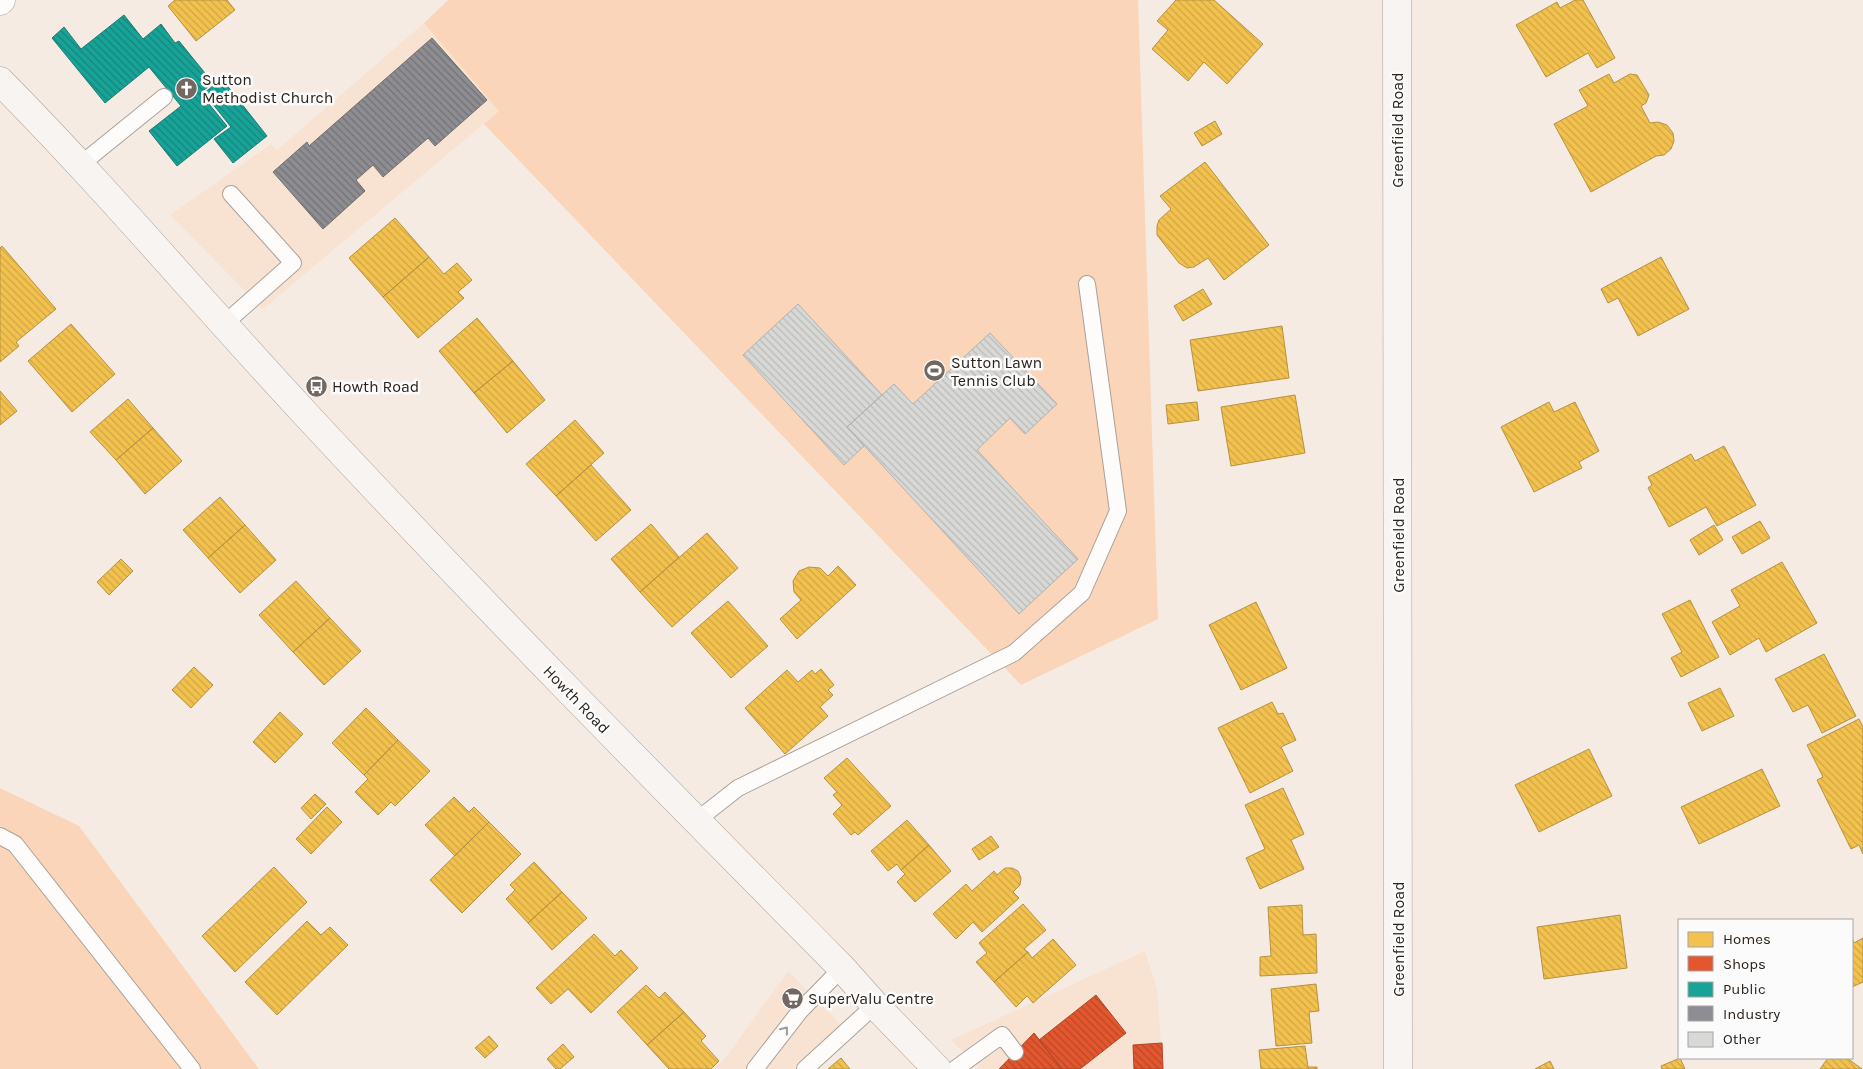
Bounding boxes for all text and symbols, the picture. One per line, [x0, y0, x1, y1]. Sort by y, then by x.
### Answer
place label: Sutton Methodist Church [202, 70, 334, 107]
street label: Greenfield Road [1388, 72, 1407, 188]
church icon: Sutton Methodist Church [174, 76, 198, 100]
place label: Sutton Lawn Tennis Club [951, 353, 1042, 390]
sports icon: Sutton Lawn Tennis Club [923, 359, 947, 383]
bus stop icon: Howth Road [304, 374, 328, 398]
place label: Howth Road [332, 377, 419, 396]
street label: Greenfield Road [1389, 477, 1408, 593]
street label: Howth Road [539, 661, 614, 737]
street label: Greenfield Road [1389, 881, 1408, 997]
legend [1678, 919, 1853, 1059]
text: Homes [1723, 930, 1771, 948]
text: Shops [1723, 955, 1766, 973]
text: Public [1723, 980, 1766, 998]
supermarket icon: SuperValu Centre [780, 986, 804, 1010]
place label: SuperValu Centre [808, 989, 934, 1008]
text: Industry [1723, 1005, 1780, 1023]
one-way arrow [779, 1027, 788, 1036]
text: Other [1723, 1030, 1761, 1048]

